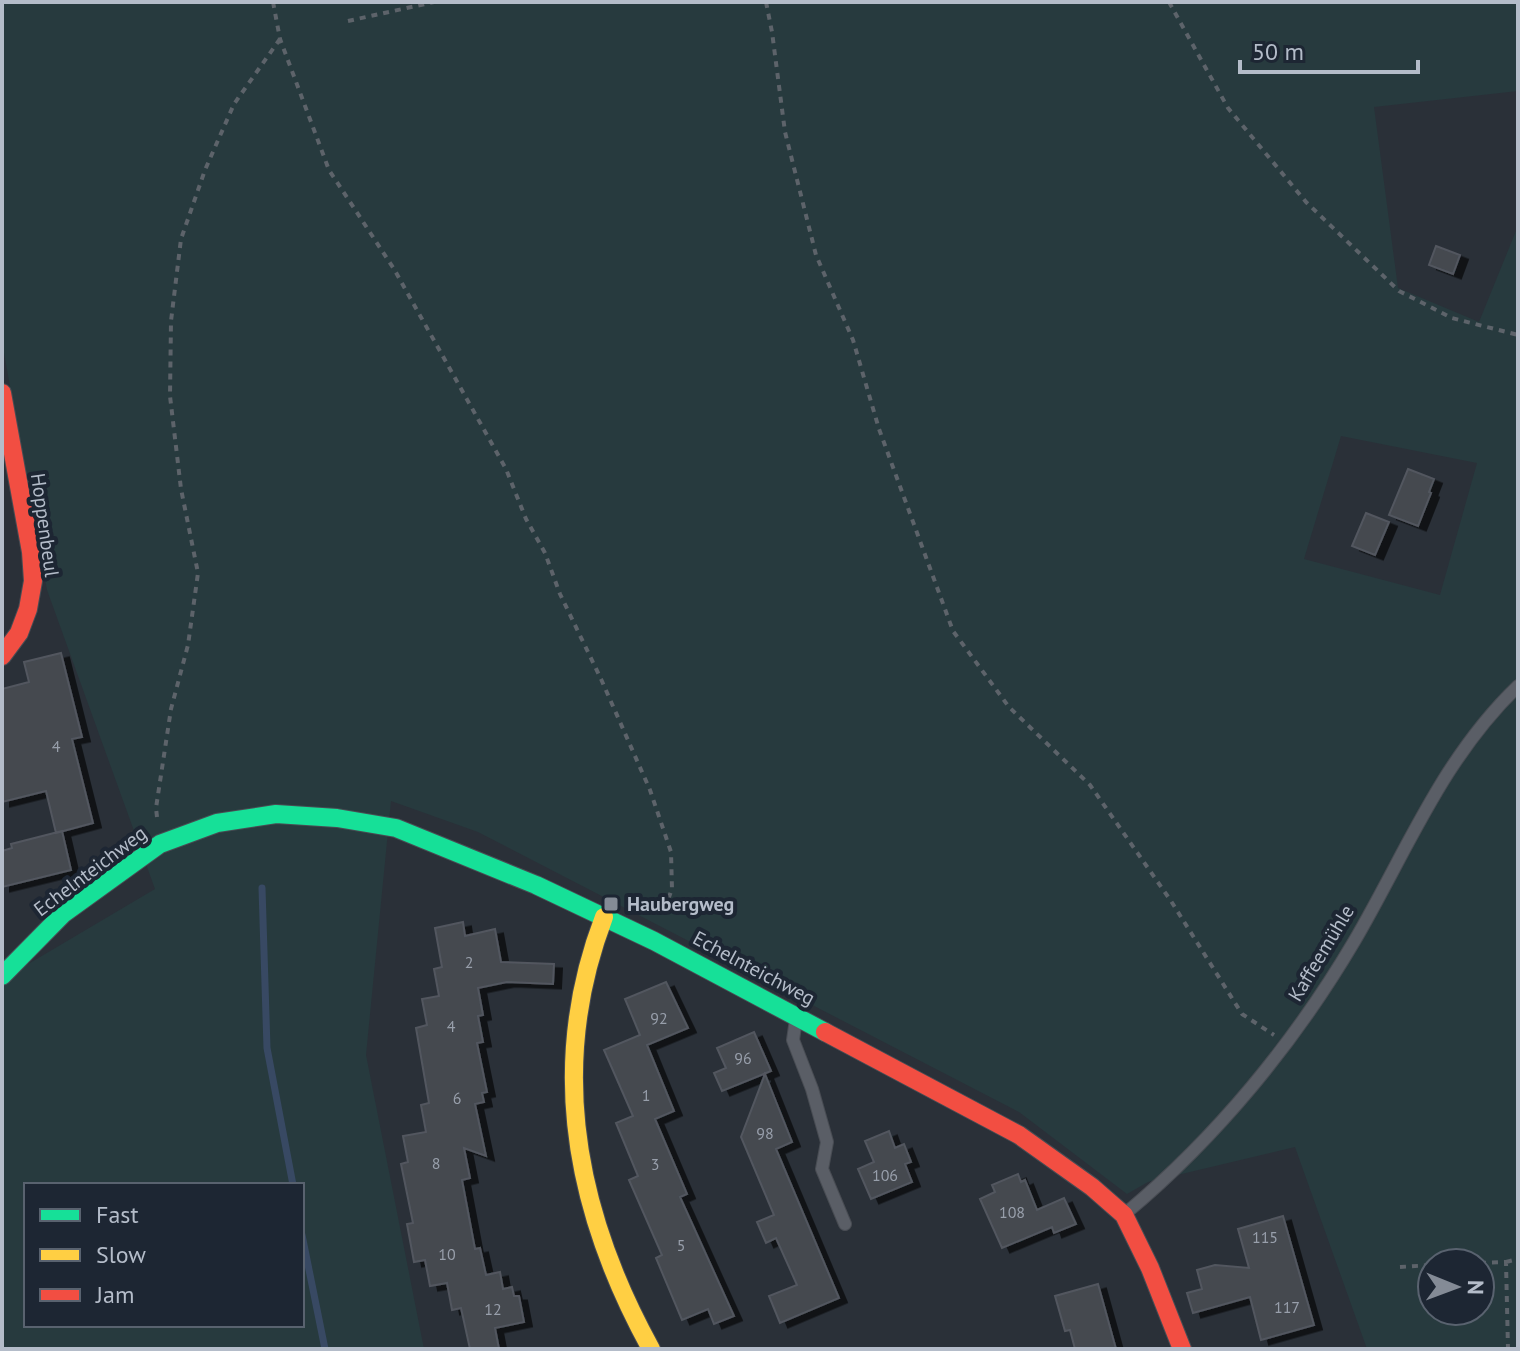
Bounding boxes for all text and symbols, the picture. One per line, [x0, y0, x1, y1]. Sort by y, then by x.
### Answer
scale bar [1240, 24, 1418, 74]
text: 50 m [1252, 36, 1304, 67]
street label: Hoppenbeul [25, 471, 65, 579]
house number: 4 [52, 736, 61, 756]
street label: Echelnteichweg [28, 820, 152, 922]
place label: Haubergweg [627, 891, 734, 917]
marker: Haubergweg [602, 895, 620, 913]
street label: Kaffeemühle [1282, 900, 1360, 1006]
street label: Echelnteichweg [688, 925, 820, 1011]
house number: 2 [465, 952, 473, 972]
house number: 92 [650, 1008, 668, 1028]
house number: 4 [447, 1016, 456, 1036]
house number: 96 [734, 1048, 752, 1068]
house number: 1 [642, 1085, 650, 1105]
house number: 6 [453, 1088, 461, 1108]
house number: 98 [756, 1123, 774, 1143]
house number: 8 [432, 1153, 440, 1173]
house number: 3 [651, 1154, 659, 1174]
house number: 106 [872, 1165, 898, 1185]
legend [24, 1183, 304, 1327]
text: Fast [96, 1199, 139, 1230]
house number: 108 [999, 1202, 1025, 1222]
house number: 115 [1252, 1227, 1278, 1247]
house number: 5 [677, 1235, 685, 1255]
text: Slow [96, 1239, 146, 1270]
house number: 10 [438, 1244, 456, 1264]
north arrow [1416, 1247, 1496, 1327]
text: Jam [95, 1279, 134, 1310]
text: N [1462, 1280, 1490, 1295]
house number: 117 [1274, 1297, 1300, 1317]
house number: 12 [484, 1299, 502, 1319]

